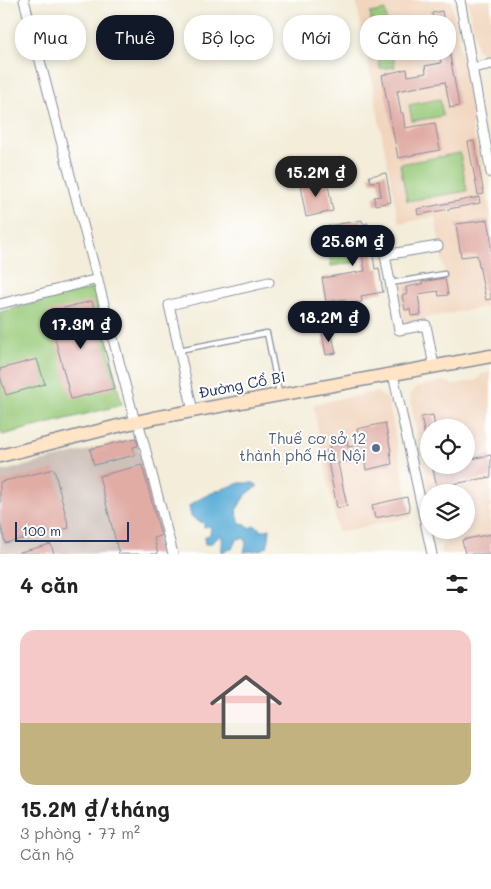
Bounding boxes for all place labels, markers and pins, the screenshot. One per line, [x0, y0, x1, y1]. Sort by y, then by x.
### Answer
pin: 15.2M ₫ [270, 156, 362, 198]
pin: 25.6M ₫ [307, 224, 399, 267]
pin: 18.2M ₫ [283, 300, 375, 343]
pin: 17.3M ₫ [35, 308, 127, 350]
place label: Thuế cơ sở 12 thành phố Hà Nội [239, 428, 366, 465]
marker: Thuế cơ sở 12 thành phố Hà Nội [370, 442, 382, 454]

